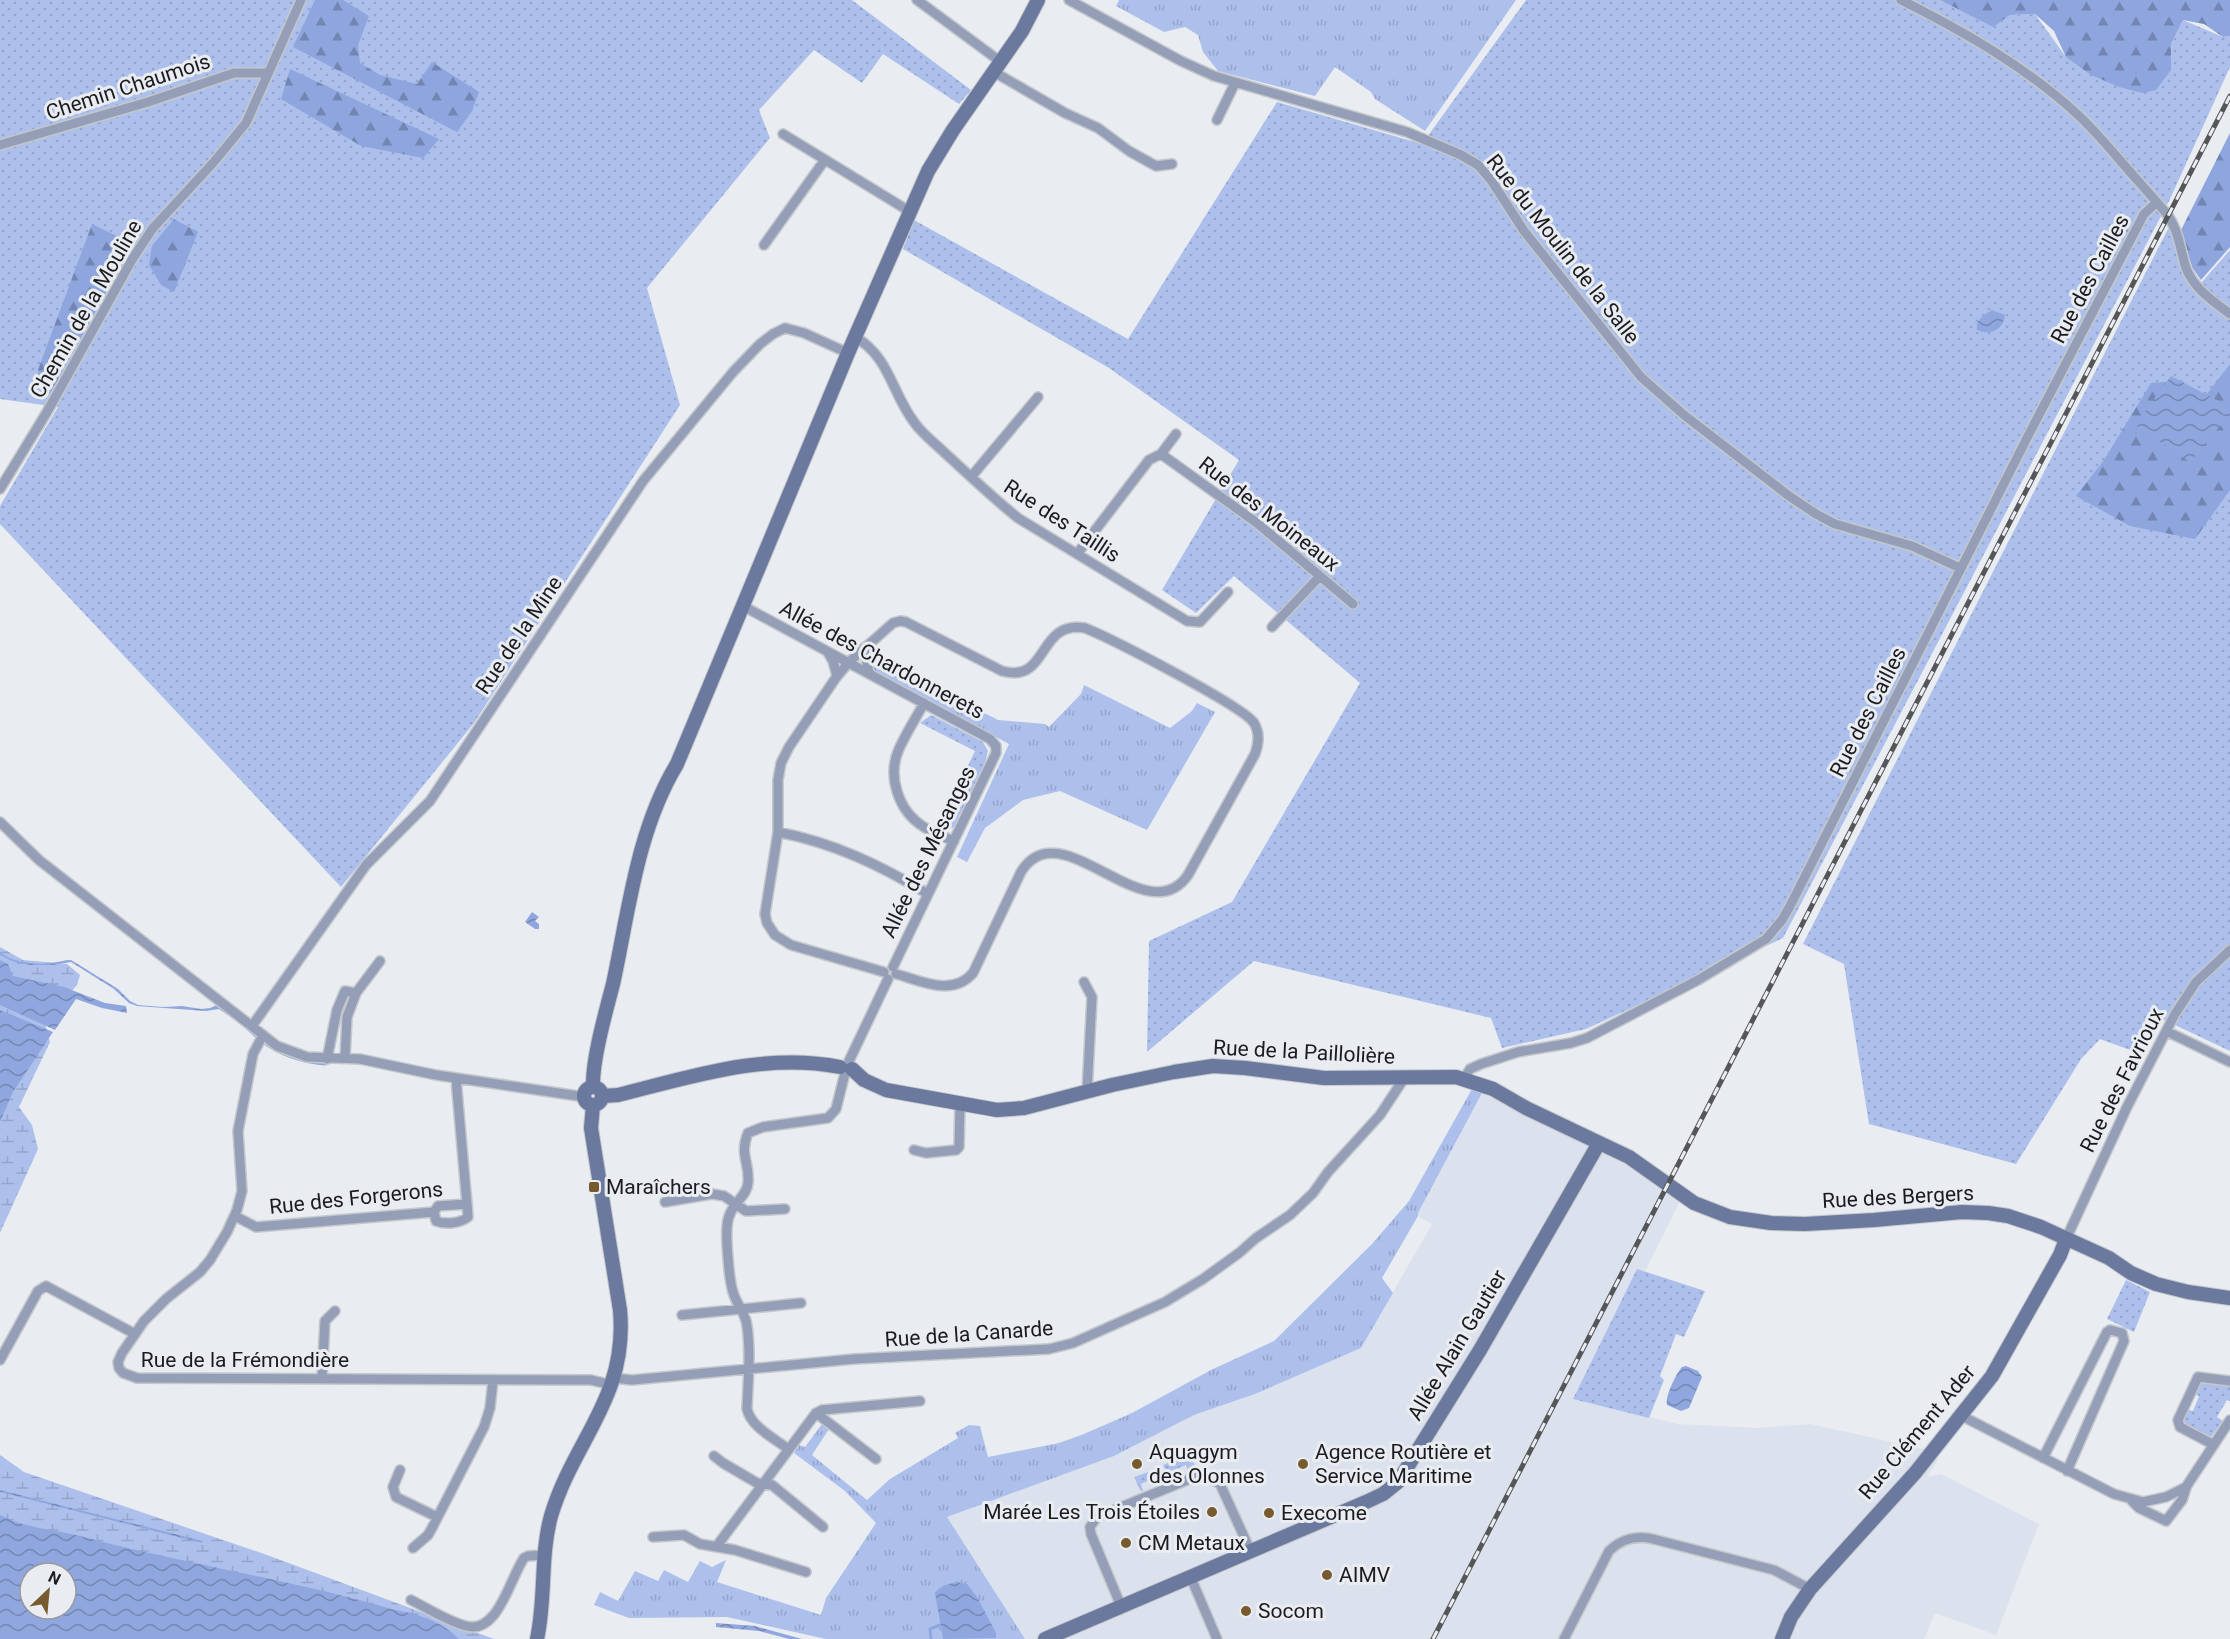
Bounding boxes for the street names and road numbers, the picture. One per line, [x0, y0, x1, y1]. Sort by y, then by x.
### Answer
street label: Chemin Chaumois [43, 49, 213, 125]
street label: Rue du Moulin de la Salle [1482, 150, 1644, 348]
street label: Rue des Cailles [2046, 211, 2134, 347]
street label: Chemin de la Mouline [25, 216, 147, 402]
street label: Rue des Moineaux [1194, 452, 1344, 576]
street label: Rue des Taillis [999, 475, 1125, 567]
street label: Rue de la Mine [471, 572, 567, 698]
street label: Allée des Chardonnerets [776, 596, 988, 724]
street label: Rue des Cailles [1825, 643, 1911, 781]
street label: Allée des Mésanges [876, 762, 980, 942]
street label: Rue des Favrioux [2075, 1004, 2169, 1156]
street label: Rue de la Paillolière [1212, 1035, 1396, 1069]
street label: Rue des Forgerons [268, 1177, 444, 1219]
street label: Rue des Bergers [1822, 1181, 1974, 1213]
street label: Allée Alain Gautier [1403, 1265, 1511, 1425]
street label: Rue de la Canarde [884, 1316, 1054, 1352]
street label: Rue de la Frémondière [141, 1348, 349, 1372]
street label: Rue Clément Ader [1854, 1360, 1980, 1504]

